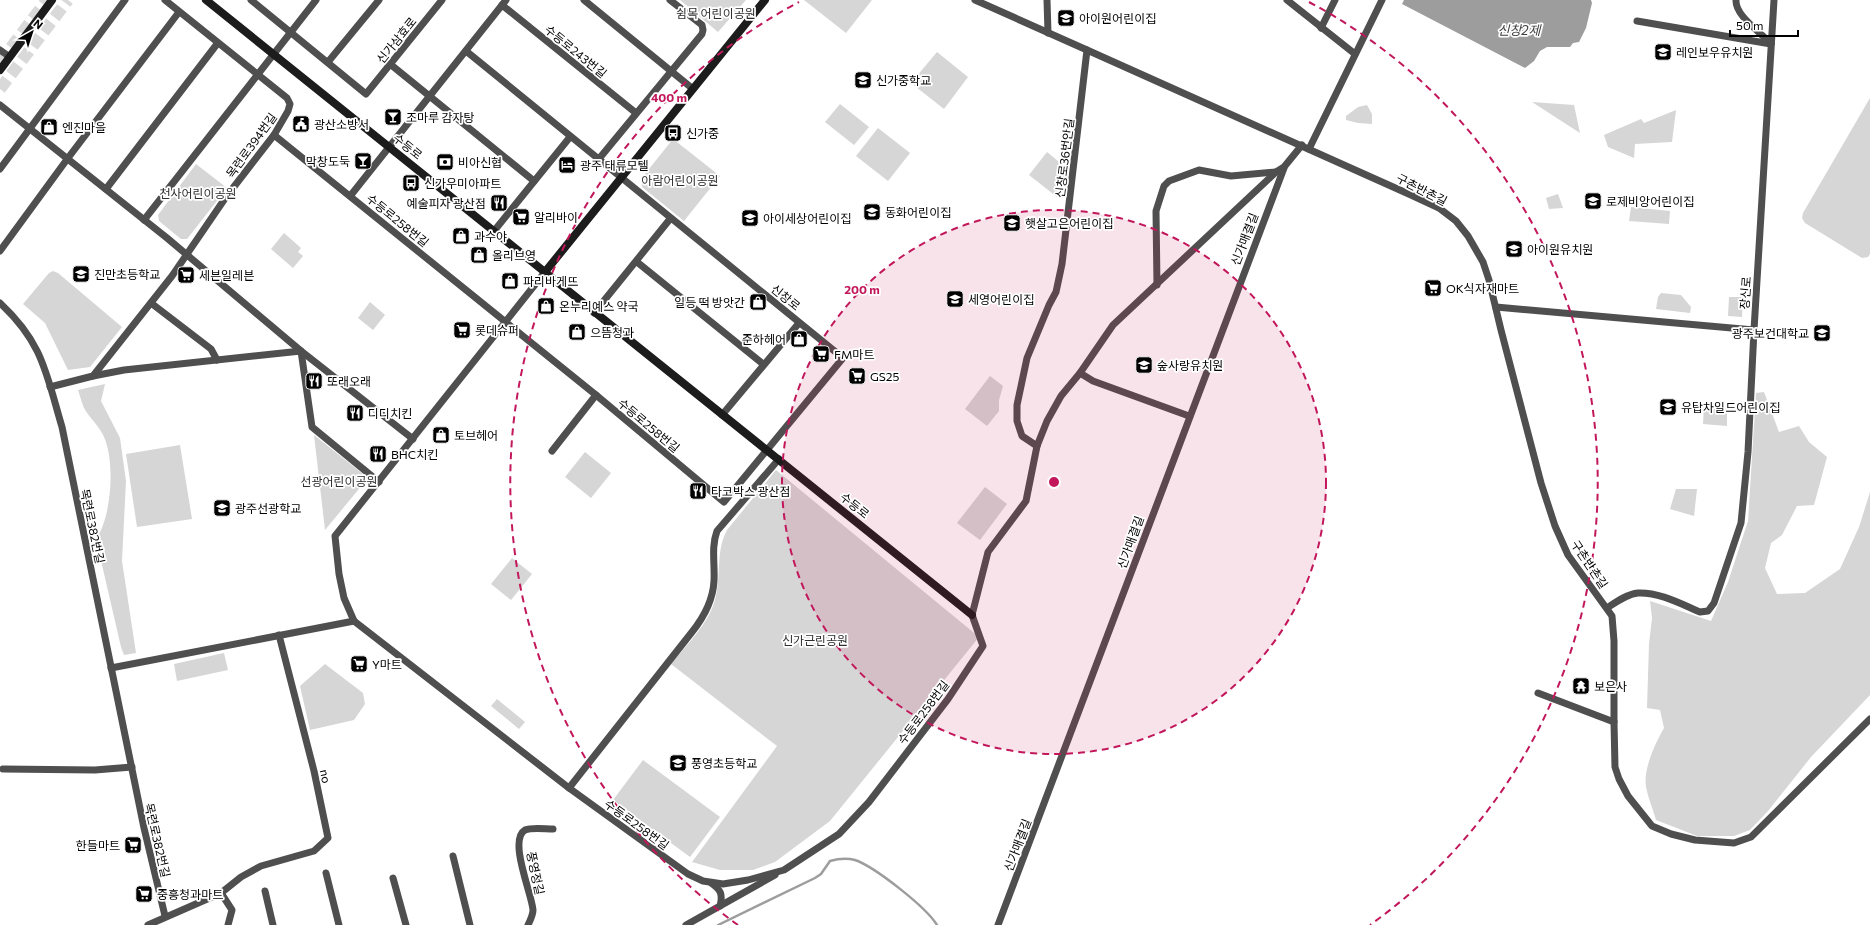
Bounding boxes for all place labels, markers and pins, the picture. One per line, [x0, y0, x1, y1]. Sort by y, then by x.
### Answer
school or university icon: 아이원어린이집 [1056, 8, 1076, 28]
place label: 아이원어린이집 [1079, 11, 1156, 25]
school or university icon: 레인보우유치원 [1653, 42, 1673, 62]
place label: 레인보우유치원 [1676, 45, 1753, 59]
school or university icon: 신가중학교 [853, 70, 873, 90]
place label: 신가중학교 [876, 73, 931, 87]
bar icon: 조마루 감자탕 [383, 107, 403, 127]
place label: 조마루 감자탕 [406, 110, 475, 124]
public building icon: 광산소방서 [291, 114, 311, 134]
shop icon: 엔진마을 [39, 117, 59, 137]
place label: 광산소방서 [314, 117, 369, 131]
place label: 엔진마을 [62, 120, 106, 134]
bus stop icon: 신가중 [663, 123, 683, 143]
place label: 신가중 [686, 126, 719, 140]
bar icon: 막창도둑 [353, 151, 373, 171]
bank icon: 비아신협 [435, 152, 455, 172]
place label: 막창도둑 [306, 154, 350, 168]
place label: 비아신협 [458, 155, 502, 169]
hotel icon: 광주 태류모텔 [557, 155, 577, 175]
place label: 광주 태류모텔 [580, 158, 649, 172]
bus stop icon: 신가우미아파트 [401, 173, 421, 193]
place label: 신가우미아파트 [424, 176, 501, 190]
school or university icon: 로제비앙어린이집 [1583, 191, 1603, 211]
restaurant icon: 예술피자 광산점 [489, 193, 509, 213]
place label: 로제비앙어린이집 [1606, 194, 1694, 208]
place label: 예술피자 광산점 [406, 196, 486, 210]
school or university icon: 동화어린이집 [862, 202, 882, 222]
place label: 동화어린이집 [885, 205, 951, 219]
supermarket icon: 알리바이 [511, 207, 531, 227]
school or university icon: 아이세상어린이집 [740, 208, 760, 228]
place label: 알리바이 [534, 210, 578, 224]
place label: 아이세상어린이집 [763, 211, 851, 225]
school or university icon: 햇살고은어린이집 [1002, 213, 1022, 233]
place label: 햇살고은어린이집 [1025, 216, 1113, 230]
shop icon: 과수야 [451, 226, 471, 246]
place label: 과수야 [474, 229, 507, 243]
school or university icon: 아이원유치원 [1504, 239, 1524, 259]
place label: 아이원유치원 [1527, 242, 1593, 256]
shop icon: 올리브영 [469, 245, 489, 265]
place label: 올리브영 [492, 248, 536, 262]
school or university icon: 진만초등학교 [71, 264, 91, 284]
supermarket icon: 세븐일레븐 [176, 265, 196, 285]
place label: 진만초등학교 [94, 267, 160, 281]
place label: 세븐일레븐 [199, 268, 254, 282]
shop icon: 파리바게뜨 [500, 271, 520, 291]
place label: 파리바게뜨 [523, 274, 578, 288]
supermarket icon: OK식자재마트 [1423, 278, 1443, 298]
place label: OK식자재마트 [1446, 281, 1519, 295]
school or university icon: 세영어린이집 [945, 289, 965, 309]
shop icon: 일등 떡 방앗간 [748, 292, 768, 312]
place label: 세영어린이집 [968, 292, 1034, 306]
place label: 일등 떡 방앗간 [674, 295, 745, 309]
shop icon: 온누리예스 약국 [536, 296, 556, 316]
place label: 온누리예스 약국 [559, 299, 639, 313]
supermarket icon: 롯데슈퍼 [452, 320, 472, 340]
shop icon: 으뜸청과 [567, 322, 587, 342]
place label: 롯데슈퍼 [475, 323, 519, 337]
school or university icon: 광주보건대학교 [1812, 323, 1832, 343]
place label: 으뜸청과 [590, 325, 634, 339]
place label: 광주보건대학교 [1732, 326, 1809, 340]
shop icon: 준하헤어 [789, 329, 809, 349]
place label: 준하헤어 [742, 332, 786, 346]
supermarket icon: FM마트 [811, 344, 831, 364]
place label: FM마트 [834, 347, 874, 361]
school or university icon: 숲사랑유치원 [1134, 355, 1154, 375]
place label: 숲사랑유치원 [1157, 358, 1223, 372]
supermarket icon: GS25 [847, 366, 867, 386]
place label: GS25 [870, 369, 899, 383]
restaurant icon: 또래오래 [304, 371, 324, 391]
place label: 또래오래 [327, 374, 371, 388]
school or university icon: 유탑차일드어린이집 [1658, 397, 1678, 417]
place label: 유탑차일드어린이집 [1681, 400, 1780, 414]
restaurant icon: 디디치킨 [345, 403, 365, 423]
place label: 디디치킨 [368, 406, 412, 420]
shop icon: 토브헤어 [431, 425, 451, 445]
place label: 토브헤어 [454, 428, 498, 442]
restaurant icon: BHC치킨 [368, 444, 388, 464]
place label: BHC치킨 [391, 447, 438, 461]
centre of rings [1047, 475, 1061, 489]
restaurant icon: 타코박스 광산점 [688, 481, 708, 501]
place label: 타코박스 광산점 [711, 484, 791, 498]
school or university icon: 광주선광학교 [212, 498, 232, 518]
place label: 광주선광학교 [235, 501, 301, 515]
supermarket icon: Y마트 [349, 654, 369, 674]
place label: Y마트 [372, 657, 402, 671]
temple icon: 보은사 [1571, 676, 1591, 696]
place label: 보은사 [1594, 679, 1627, 693]
school or university icon: 풍영초등학교 [668, 753, 688, 773]
place label: 풍영초등학교 [691, 756, 757, 770]
supermarket icon: 한들마트 [123, 835, 143, 855]
place label: 한들마트 [76, 838, 120, 852]
supermarket icon: 중흥청과마트 [134, 884, 154, 904]
place label: 중흥청과마트 [157, 887, 223, 901]

